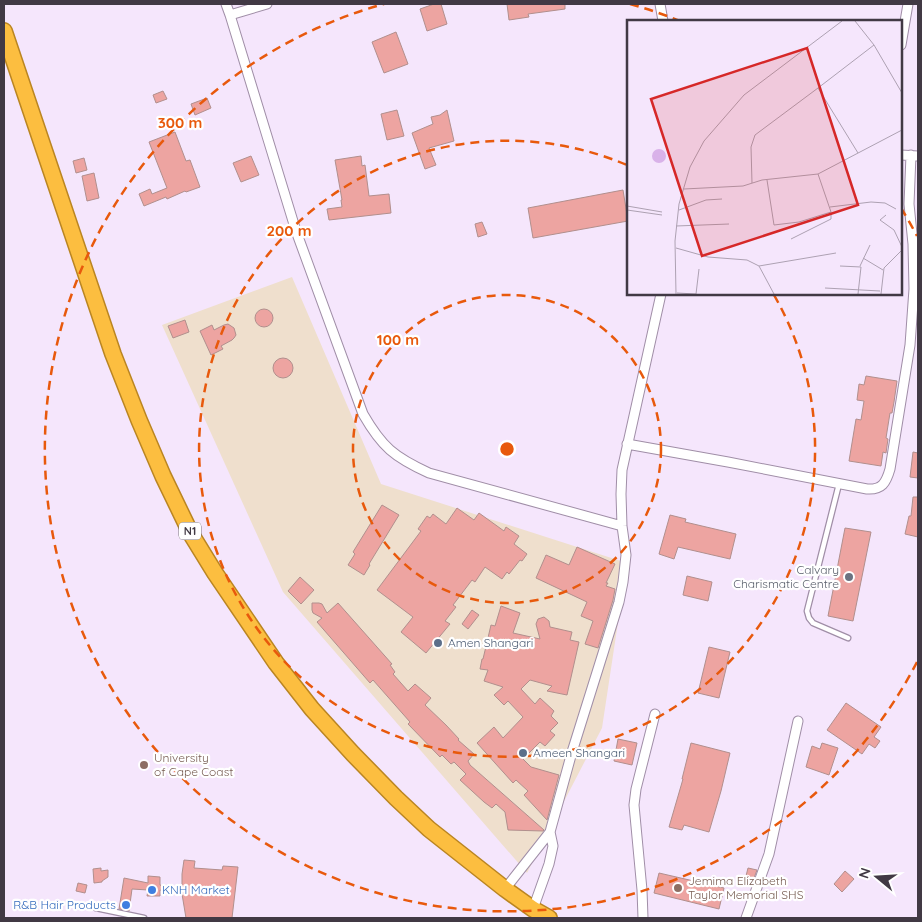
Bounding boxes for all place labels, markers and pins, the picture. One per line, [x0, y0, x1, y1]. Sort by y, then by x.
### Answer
centre of rings [498, 440, 516, 458]
place label: Calvary Charismatic Centre [733, 562, 839, 591]
marker: Calvary Charismatic Centre [843, 571, 855, 583]
place label: Amen Shangari [448, 635, 533, 650]
marker: Amen Shangari [432, 637, 444, 649]
place label: Ameen Shangari [533, 745, 625, 760]
marker: Ameen Shangari [517, 747, 529, 759]
place label: University of Cape Coast [154, 750, 233, 779]
marker: University of Cape Coast [138, 759, 150, 771]
place label: Jemima Elizabeth Taylor Memorial SHS [688, 873, 804, 902]
place label: KNH Market [162, 882, 230, 897]
marker: Jemima Elizabeth Taylor Memorial SHS [672, 882, 684, 894]
marker: KNH Market [146, 884, 158, 896]
place label: R&B Hair Products [13, 897, 116, 912]
marker: R&B Hair Products [120, 899, 132, 911]

